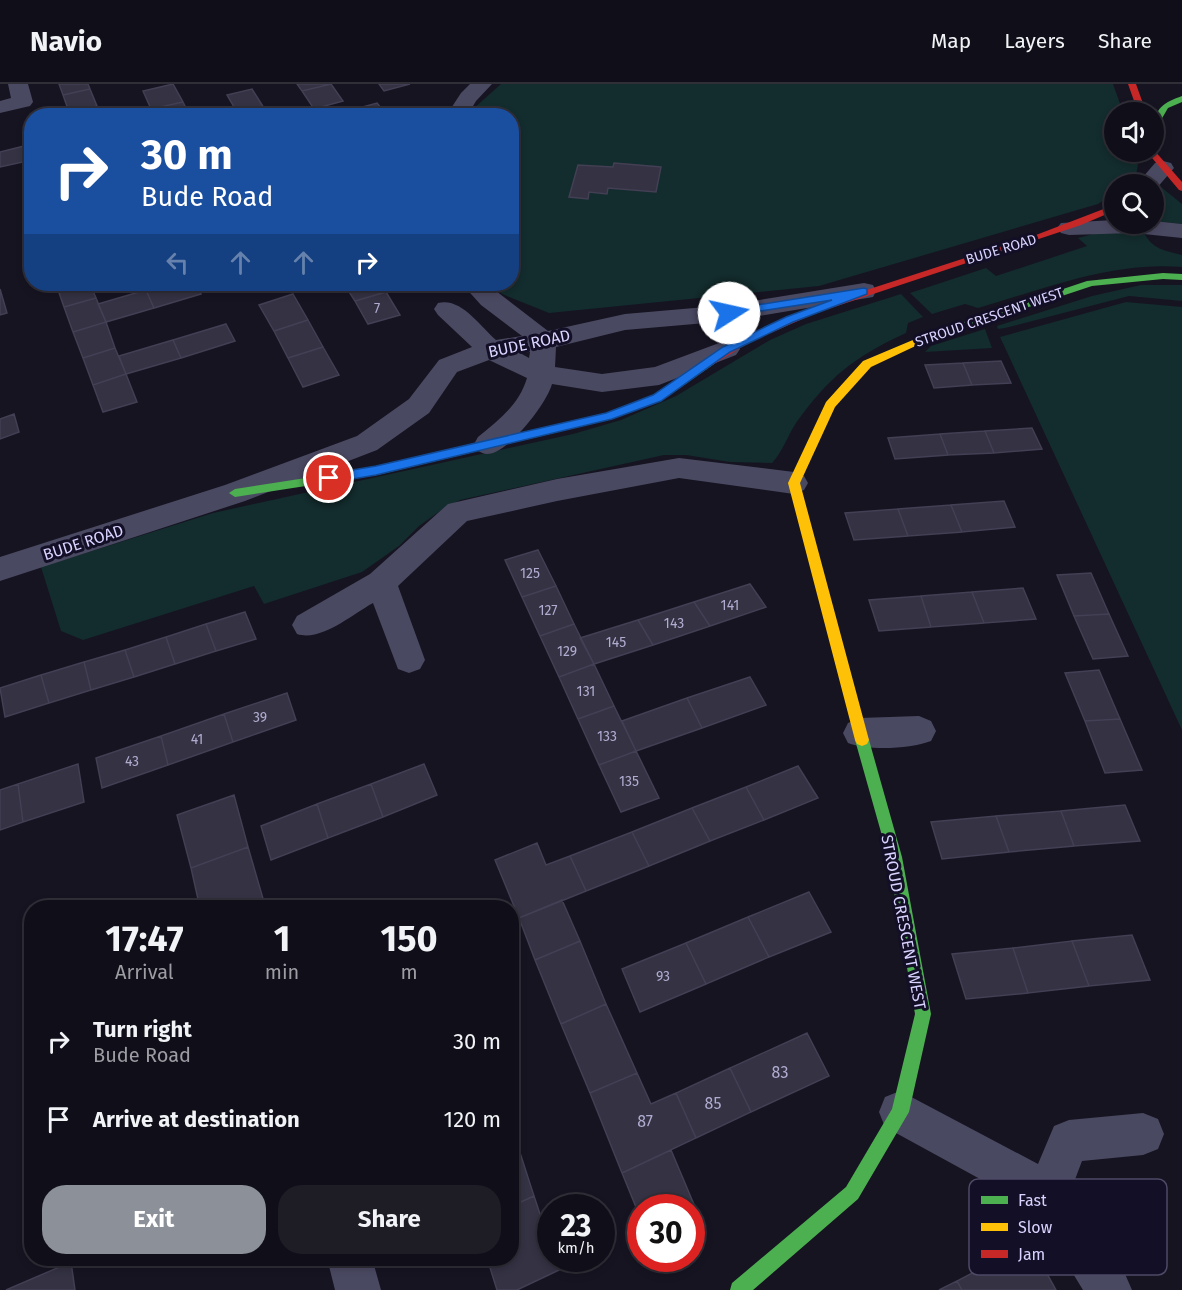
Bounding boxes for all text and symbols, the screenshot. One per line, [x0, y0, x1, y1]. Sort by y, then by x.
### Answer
text: Navio [30, 25, 102, 58]
text: Map [931, 28, 971, 54]
text: Layers [1004, 28, 1065, 54]
text: Share [1098, 28, 1152, 54]
map controls [1104, 102, 1164, 234]
button: sound [1104, 102, 1164, 162]
text: 30 m [141, 130, 233, 180]
icon: right [42, 132, 120, 210]
button: search [1104, 174, 1164, 234]
text: Bude Road [141, 181, 273, 213]
street label: BUDE ROAD [964, 231, 1039, 268]
icon: left [161, 246, 194, 279]
icon: ahead [224, 246, 257, 279]
icon: ahead [287, 246, 320, 279]
icon: right [350, 246, 383, 279]
position arrow [697, 281, 761, 345]
street label: STROUD CRESCENT WEST [913, 284, 1066, 351]
house number: 7 [374, 300, 380, 317]
street label: BUDE ROAD [486, 326, 572, 361]
pin [303, 452, 354, 503]
icon: arrive [312, 461, 345, 494]
street label: BUDE ROAD [41, 521, 126, 564]
house number: 125 [520, 565, 540, 582]
house number: 141 [721, 597, 739, 614]
house number: 127 [538, 602, 558, 619]
house number: 143 [664, 615, 684, 632]
house number: 145 [606, 634, 626, 651]
house number: 129 [557, 643, 577, 660]
house number: 131 [577, 683, 595, 700]
house number: 39 [253, 709, 267, 726]
house number: 133 [597, 728, 617, 745]
house number: 41 [191, 731, 203, 748]
house number: 43 [125, 753, 139, 770]
house number: 135 [619, 773, 639, 790]
street label: STROUD CRESCENT WEST [877, 833, 930, 1012]
text: 17:47 [105, 917, 184, 961]
text: 1 [274, 917, 290, 961]
text: 150 [381, 917, 438, 961]
text: Arrival [115, 960, 174, 984]
text: min [265, 960, 299, 984]
text: m [401, 960, 418, 984]
house number: 93 [656, 968, 670, 985]
text: Turn right [93, 1016, 192, 1043]
icon: right [42, 1025, 75, 1058]
text: 30 m [453, 1028, 501, 1055]
text: Bude Road [93, 1043, 191, 1067]
house number: 83 [772, 1063, 788, 1082]
house number: 85 [705, 1094, 721, 1113]
icon: arrive [42, 1103, 75, 1136]
text: Arrive at destination [93, 1106, 300, 1133]
text: 120 m [444, 1106, 501, 1133]
house number: 87 [637, 1112, 653, 1131]
legend [969, 1179, 1167, 1275]
button: Exit [42, 1185, 266, 1254]
button: Share [278, 1185, 501, 1254]
text: Fast [1018, 1191, 1047, 1210]
speed limit sign: 30 [627, 1194, 705, 1272]
text: 23 [561, 1208, 591, 1244]
text: Slow [1018, 1218, 1053, 1237]
text: km/h [557, 1239, 595, 1257]
text: Jam [1018, 1245, 1045, 1264]

